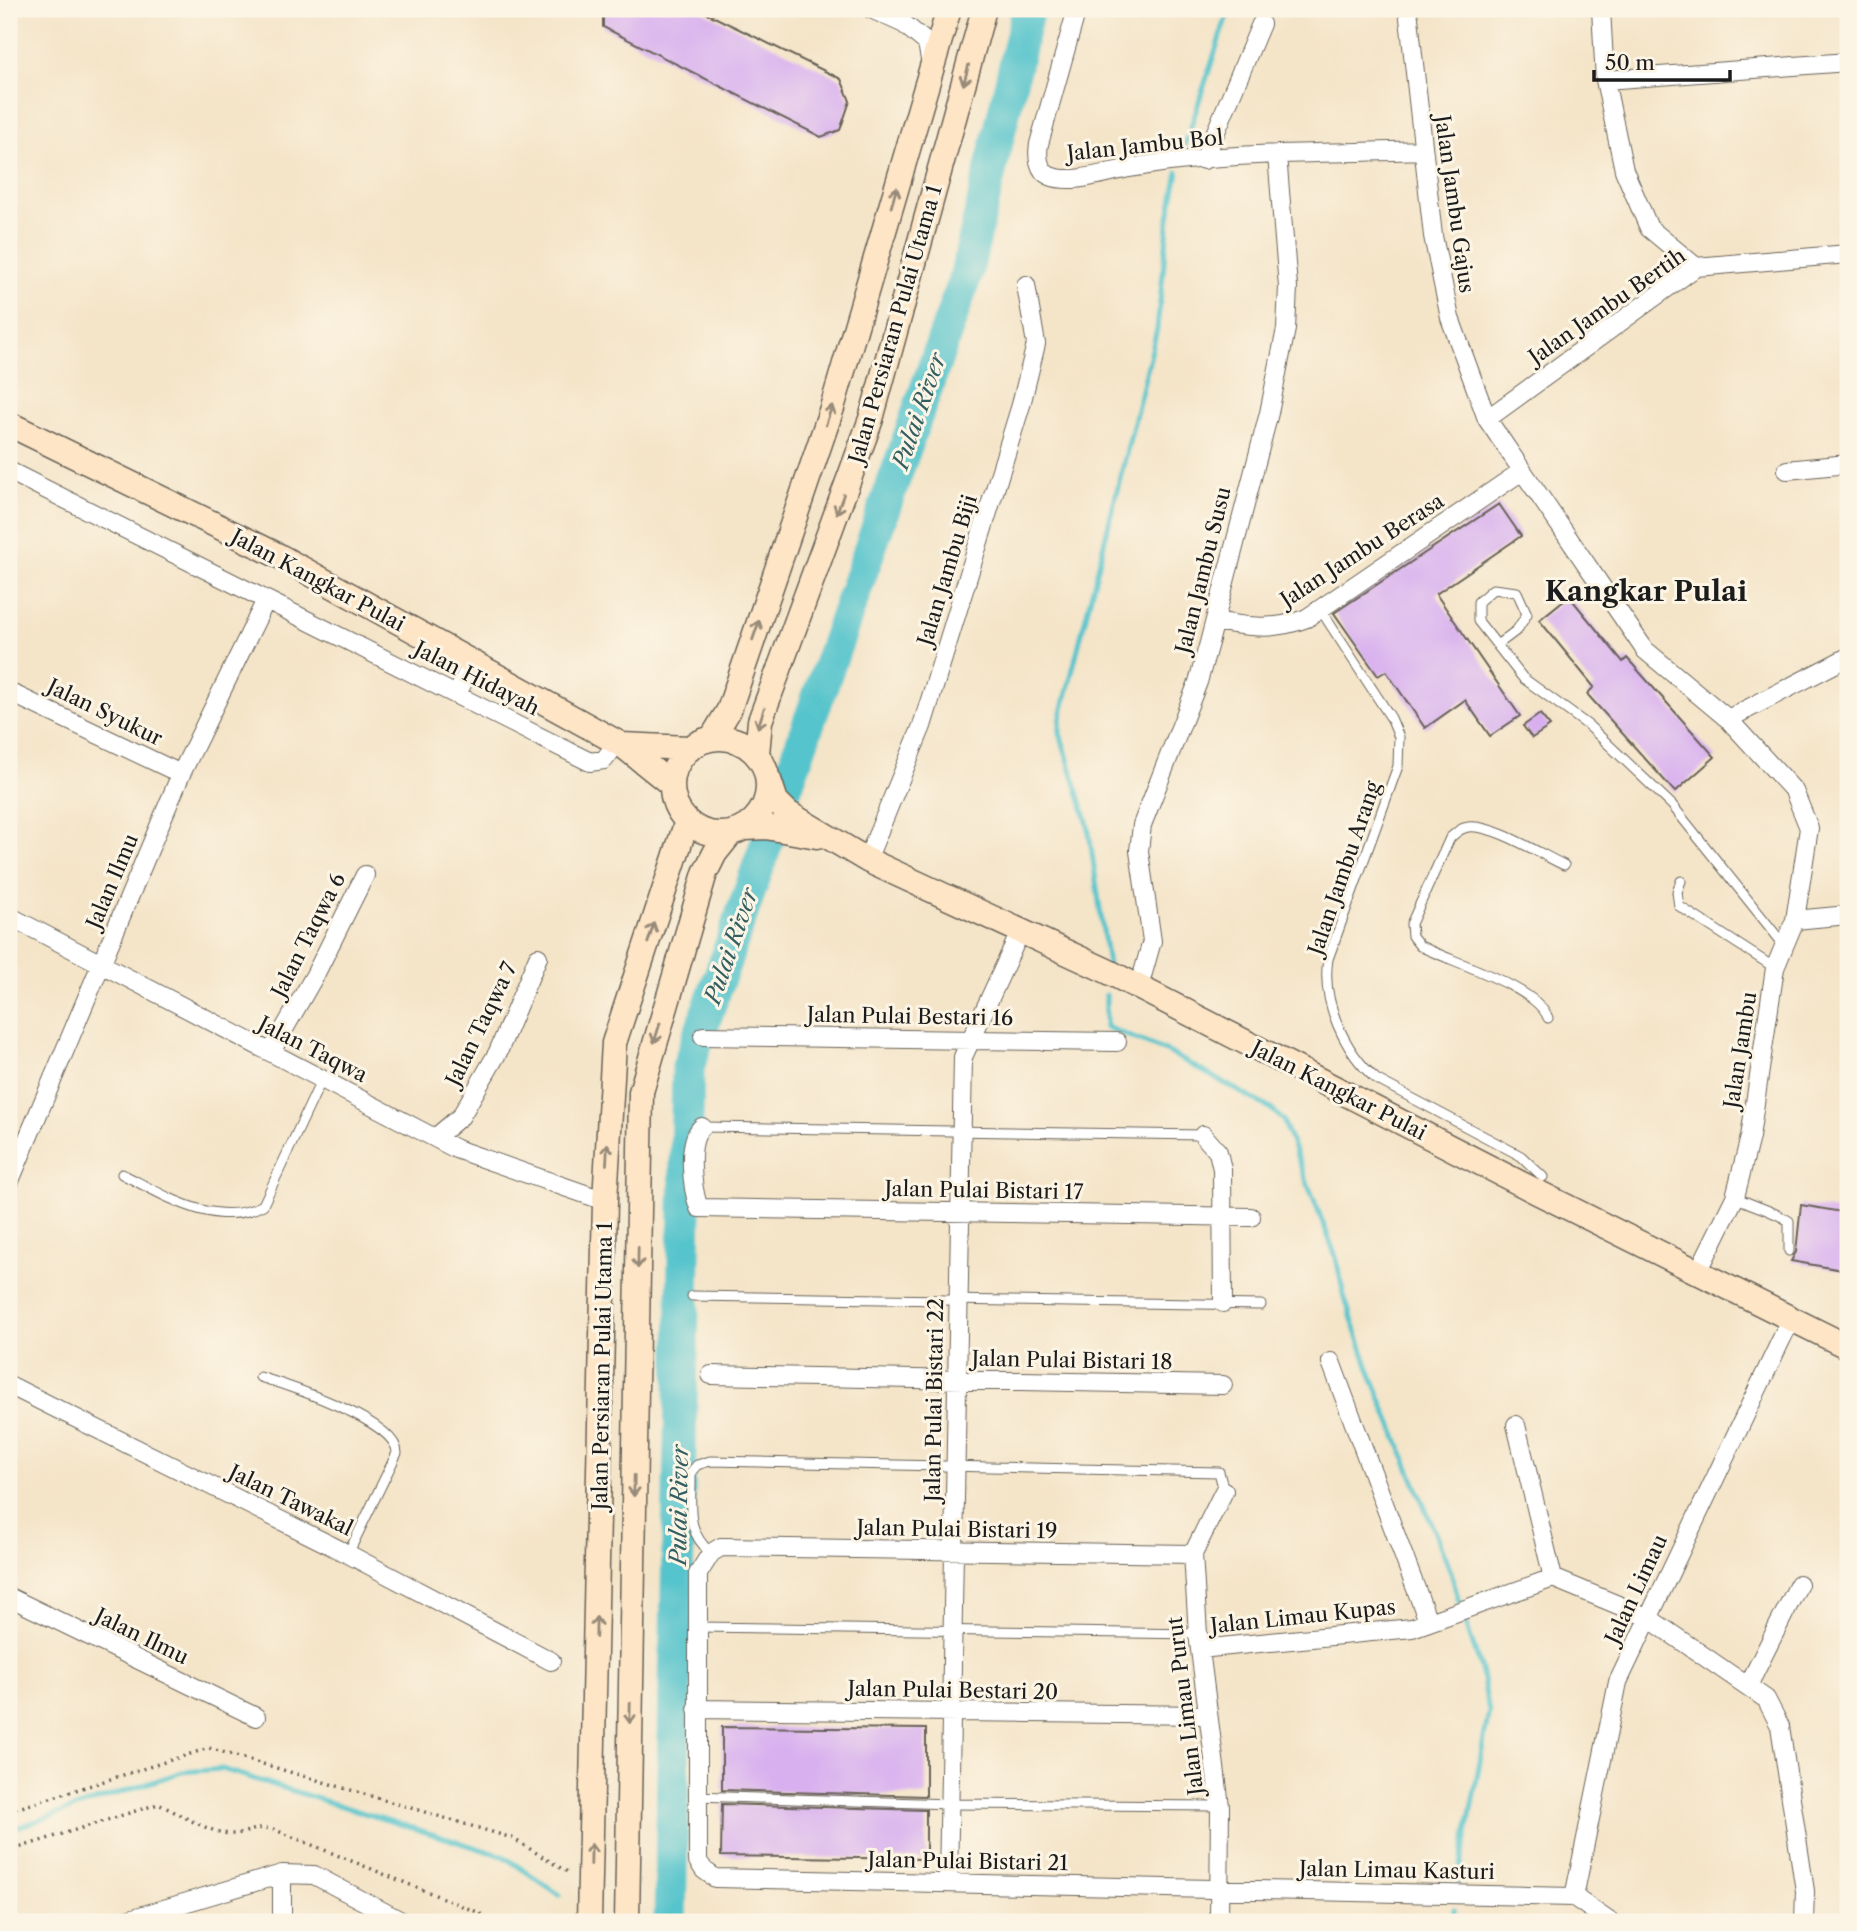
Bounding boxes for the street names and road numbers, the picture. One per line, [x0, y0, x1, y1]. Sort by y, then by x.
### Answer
street label: Jalan Jambu Gajus [1430, 111, 1480, 295]
street label: Jalan Jambu Bol [1063, 124, 1224, 166]
street label: Jalan Persiaran Pulai Utama 1 [842, 182, 947, 469]
street label: Jalan Jambu Bertih [1521, 243, 1690, 371]
street label: Jalan Jambu Susu [1169, 484, 1236, 659]
street label: Jalan Jambu Berasa [1273, 487, 1449, 614]
street label: Jalan Jambu Biji [911, 491, 982, 651]
street label: Jalan Kangkar Pulai [224, 522, 409, 636]
street label: Jalan Hidayah [407, 634, 544, 720]
street label: Jalan Syukur [41, 672, 167, 751]
street label: Jalan Jambu Arang [1302, 777, 1386, 961]
street label: Jalan Ilmu [80, 830, 143, 935]
street label: Jalan Taqwa 6 [264, 868, 350, 1004]
street label: Jalan Taqwa 7 [439, 957, 522, 1093]
street label: Jalan Jambu [1718, 990, 1762, 1113]
street label: Jalan Pulai Bestari 16 [804, 1002, 1013, 1030]
street label: Jalan Taqwa [252, 1009, 373, 1088]
street label: Jalan Kangkar Pulai [1245, 1034, 1431, 1145]
street label: Jalan Pulai Bistari 17 [881, 1176, 1084, 1204]
street label: Jalan Persiaran Pulai Utama 1 [587, 1221, 617, 1513]
street label: Jalan Pulai Bistari 22 [920, 1298, 948, 1505]
street label: Jalan Pulai Bistari 18 [968, 1346, 1173, 1374]
street label: Jalan Tawakal [222, 1458, 357, 1541]
street label: Jalan Pulai Bistari 19 [853, 1515, 1058, 1543]
street label: Jalan Limau [1598, 1530, 1672, 1650]
street label: Jalan Limau Kupas [1206, 1594, 1397, 1638]
street label: Jalan Ilmu [88, 1601, 193, 1669]
street label: Jalan Limau Purut [1162, 1615, 1209, 1800]
street label: Jalan Pulai Bestari 20 [845, 1676, 1058, 1704]
street label: Jalan Pulai Bistari 21 [864, 1847, 1069, 1875]
street label: Jalan Limau Kasturi [1296, 1856, 1495, 1884]

